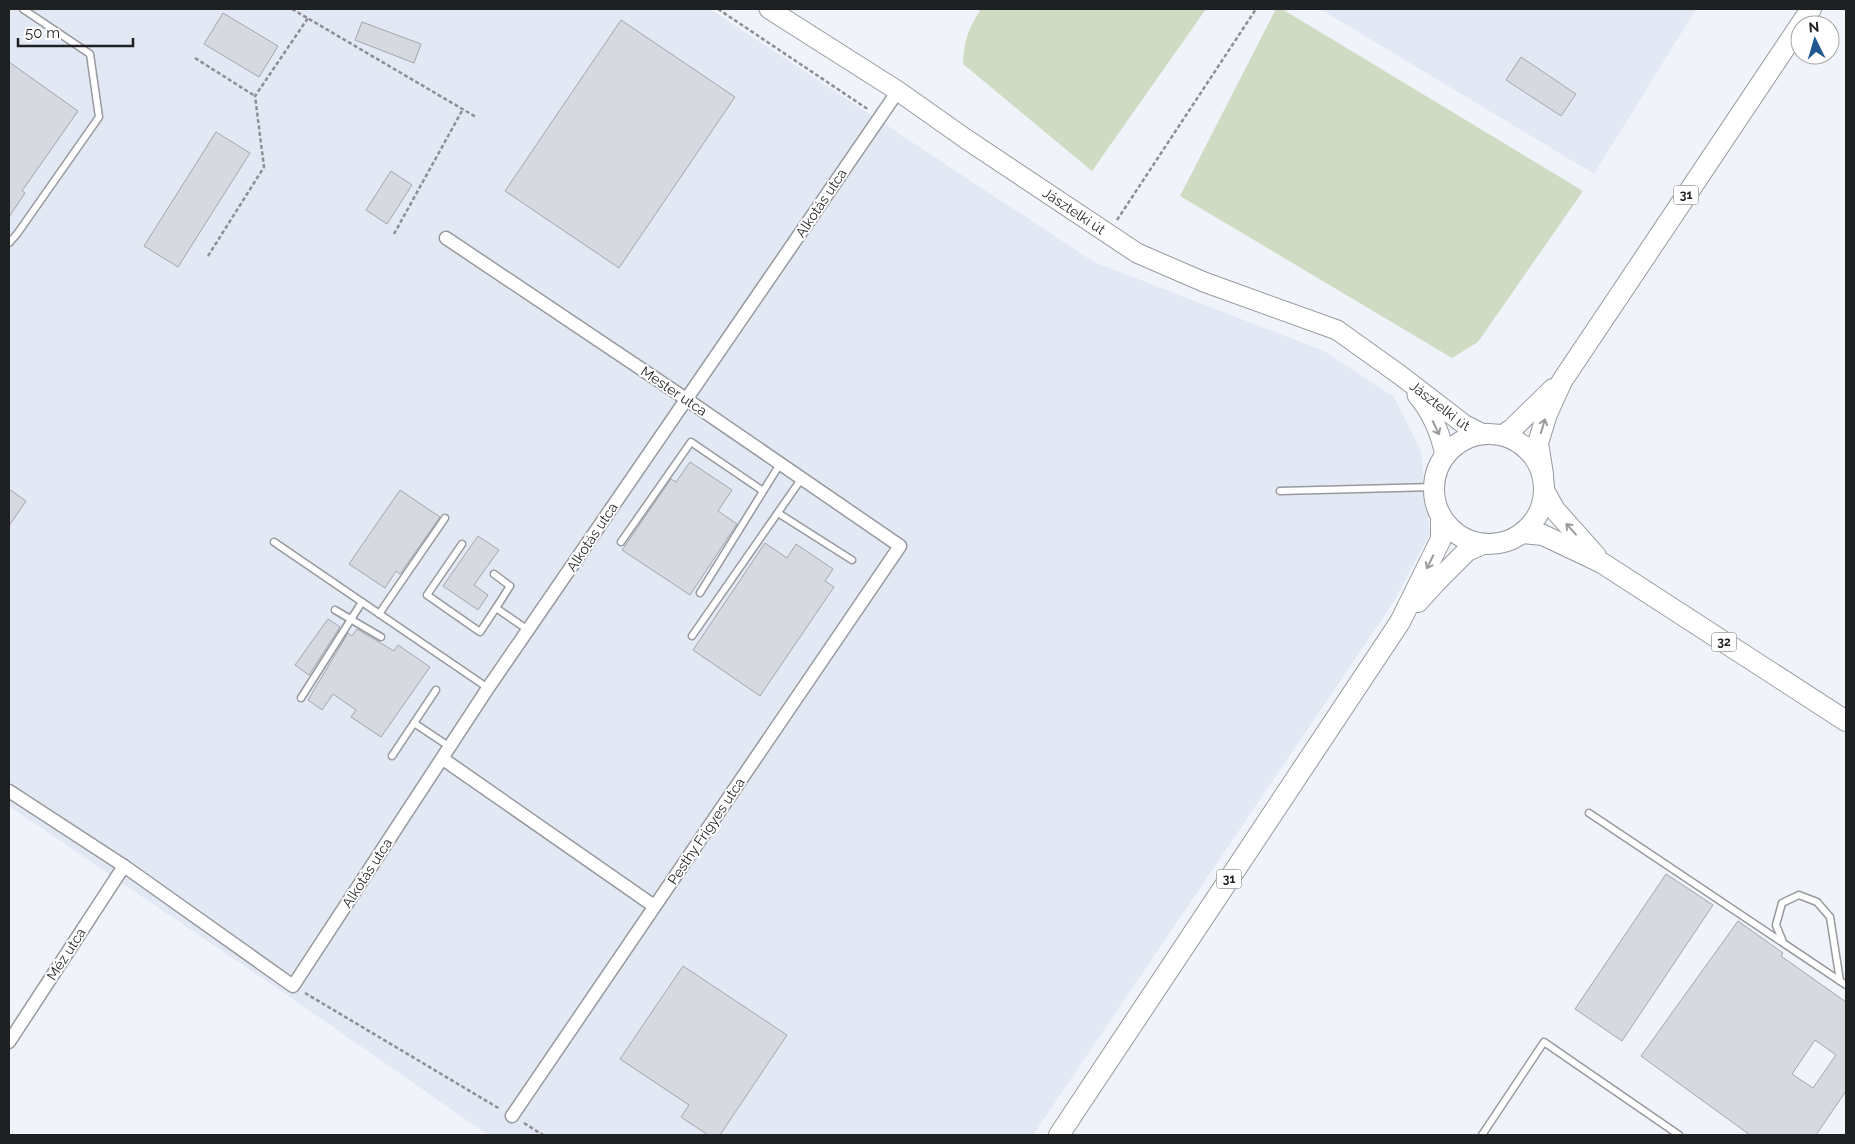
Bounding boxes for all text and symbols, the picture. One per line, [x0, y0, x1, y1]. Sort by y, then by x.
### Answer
scale bar [18, 15, 132, 47]
north arrow [1790, 15, 1840, 65]
text: N [1808, 19, 1820, 35]
text: 50 m [25, 24, 60, 42]
street label: Alkotás utca [792, 166, 850, 240]
street label: Jásztelki út [1040, 185, 1109, 238]
road number: 31 [1674, 186, 1698, 204]
street label: Mester utca [638, 363, 710, 419]
street label: Jásztelki út [1407, 378, 1473, 434]
one-way arrow [1538, 419, 1548, 435]
one-way arrow [1432, 420, 1441, 435]
street label: Alkotás utca [563, 500, 621, 574]
one-way arrow [1566, 522, 1577, 535]
one-way arrow [1425, 555, 1435, 570]
road number: 32 [1712, 632, 1736, 652]
street label: Pesthy Frigyes utca [664, 775, 748, 887]
street label: Alkotás utca [339, 835, 395, 911]
road number: 31 [1216, 870, 1242, 889]
street label: Méz utca [43, 925, 89, 983]

